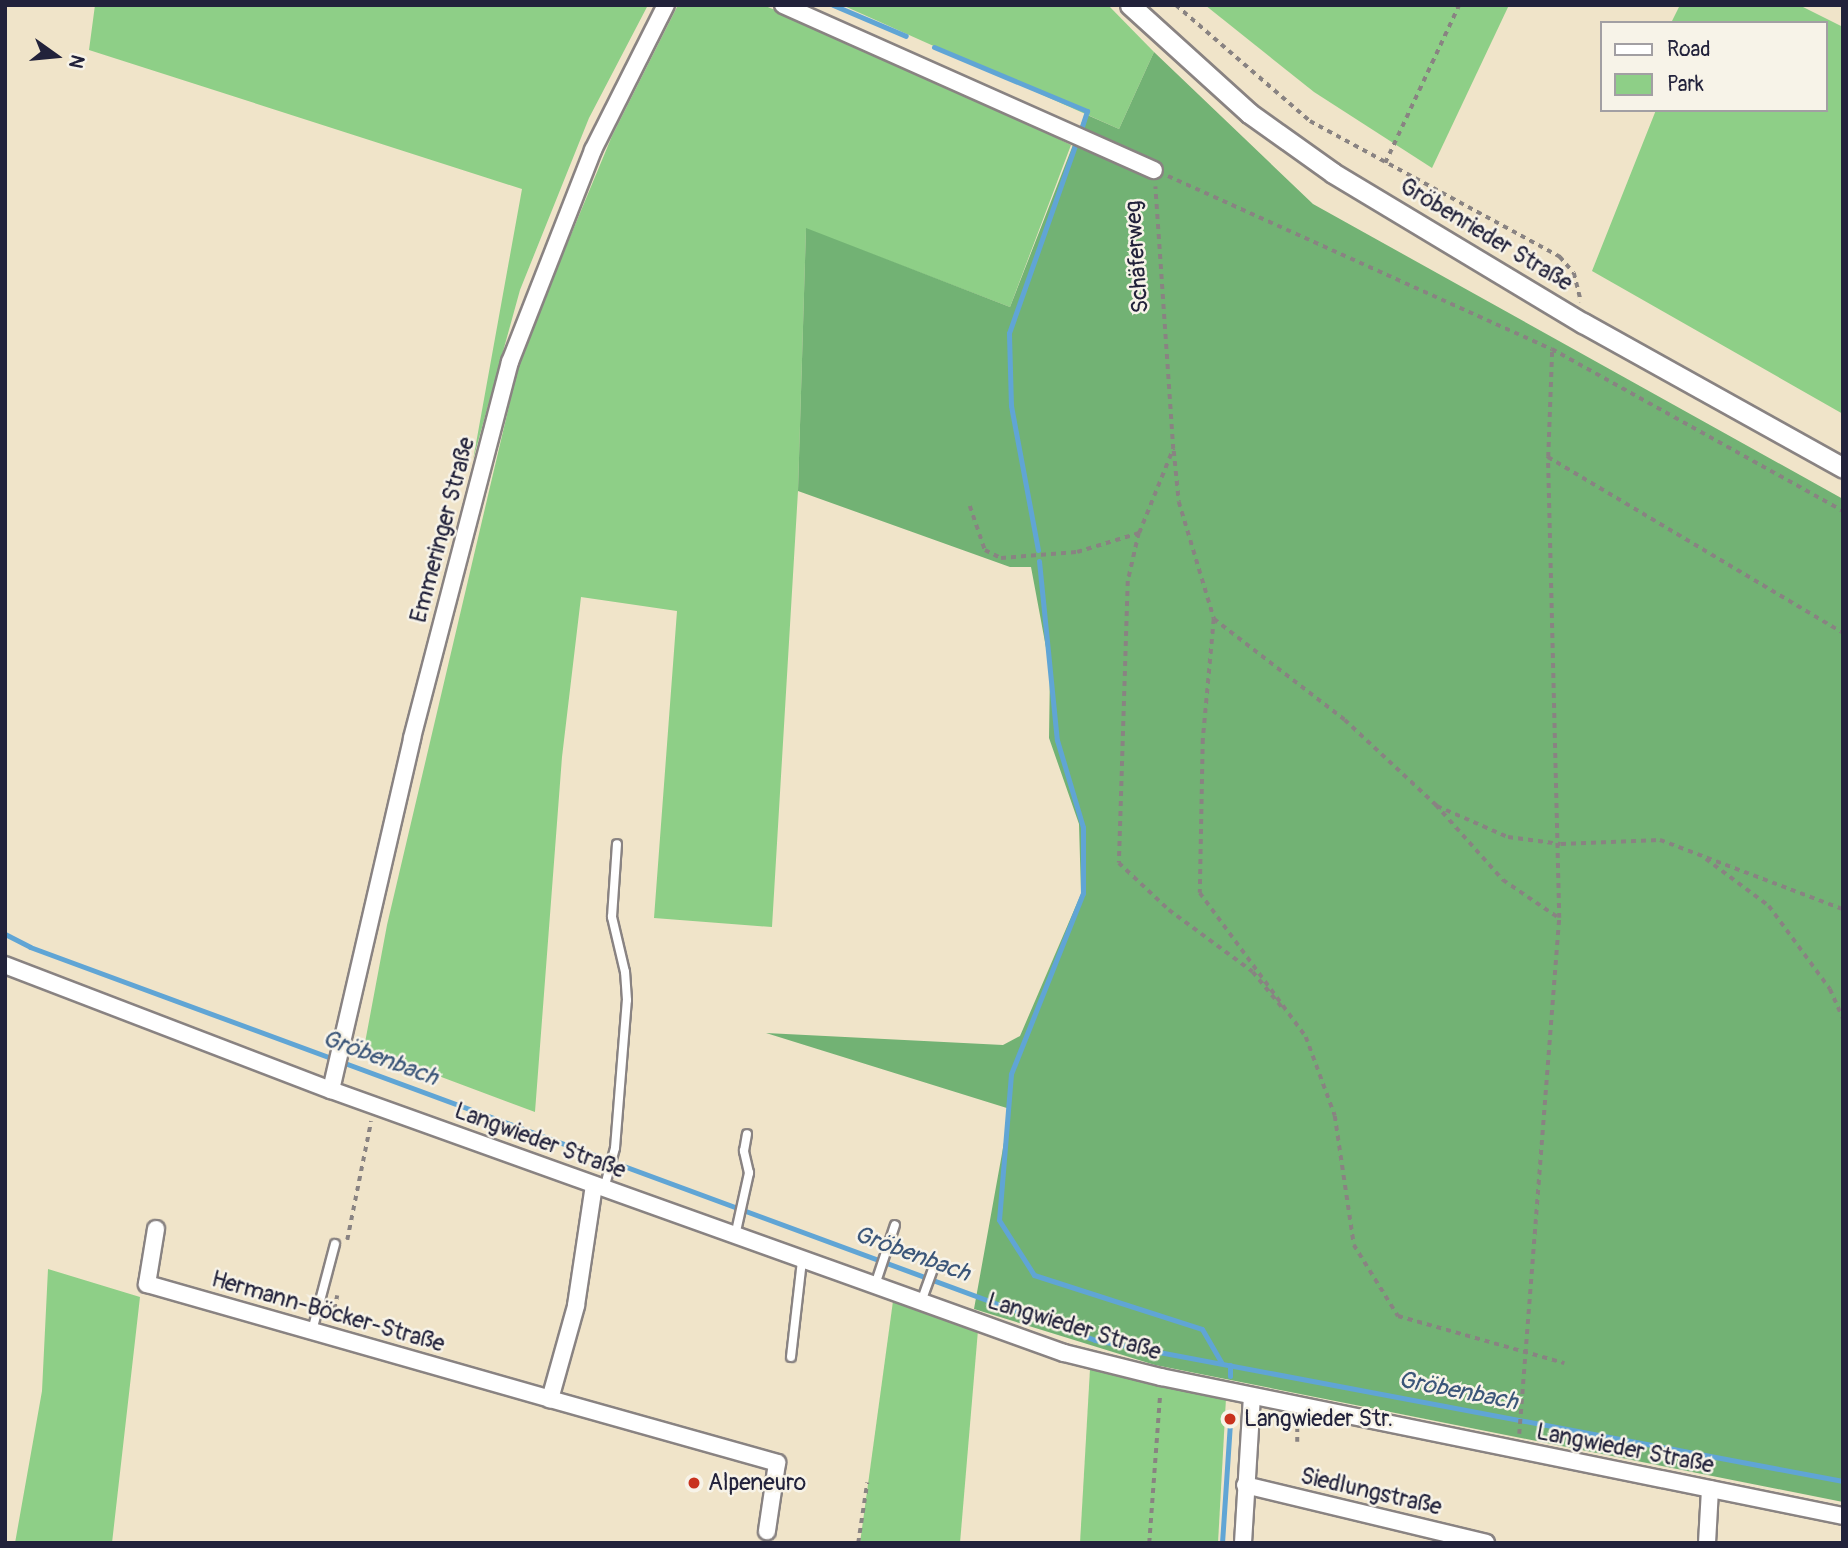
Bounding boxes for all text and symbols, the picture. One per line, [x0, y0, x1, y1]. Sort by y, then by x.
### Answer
north arrow [21, 21, 91, 91]
legend [1600, 21, 1827, 112]
text: Road [1667, 36, 1711, 63]
text: N [63, 52, 90, 71]
text: Park [1667, 71, 1704, 98]
street label: Gröbenrieder Straße [1395, 173, 1577, 297]
street label: Schäferweg [1119, 200, 1155, 314]
street label: Emmeringer Straße [405, 434, 481, 626]
water label: Gröbenbach [318, 1024, 442, 1092]
street label: Langwieder Straße [451, 1097, 629, 1185]
water label: Gröbenbach [850, 1220, 974, 1288]
street label: Hermann-Böcker-Straße [208, 1266, 448, 1358]
street label: Langwieder Straße [984, 1287, 1164, 1367]
water label: Gröbenbach [1396, 1365, 1520, 1417]
place label: Langwieder Str. [1244, 1405, 1393, 1433]
marker: Langwieder Str. [1222, 1411, 1238, 1427]
street label: Langwieder Straße [1534, 1418, 1716, 1480]
street label: Siedlungstraße [1298, 1462, 1444, 1522]
place label: Alpeneuro [708, 1469, 806, 1497]
marker: Alpeneuro [686, 1475, 702, 1491]

